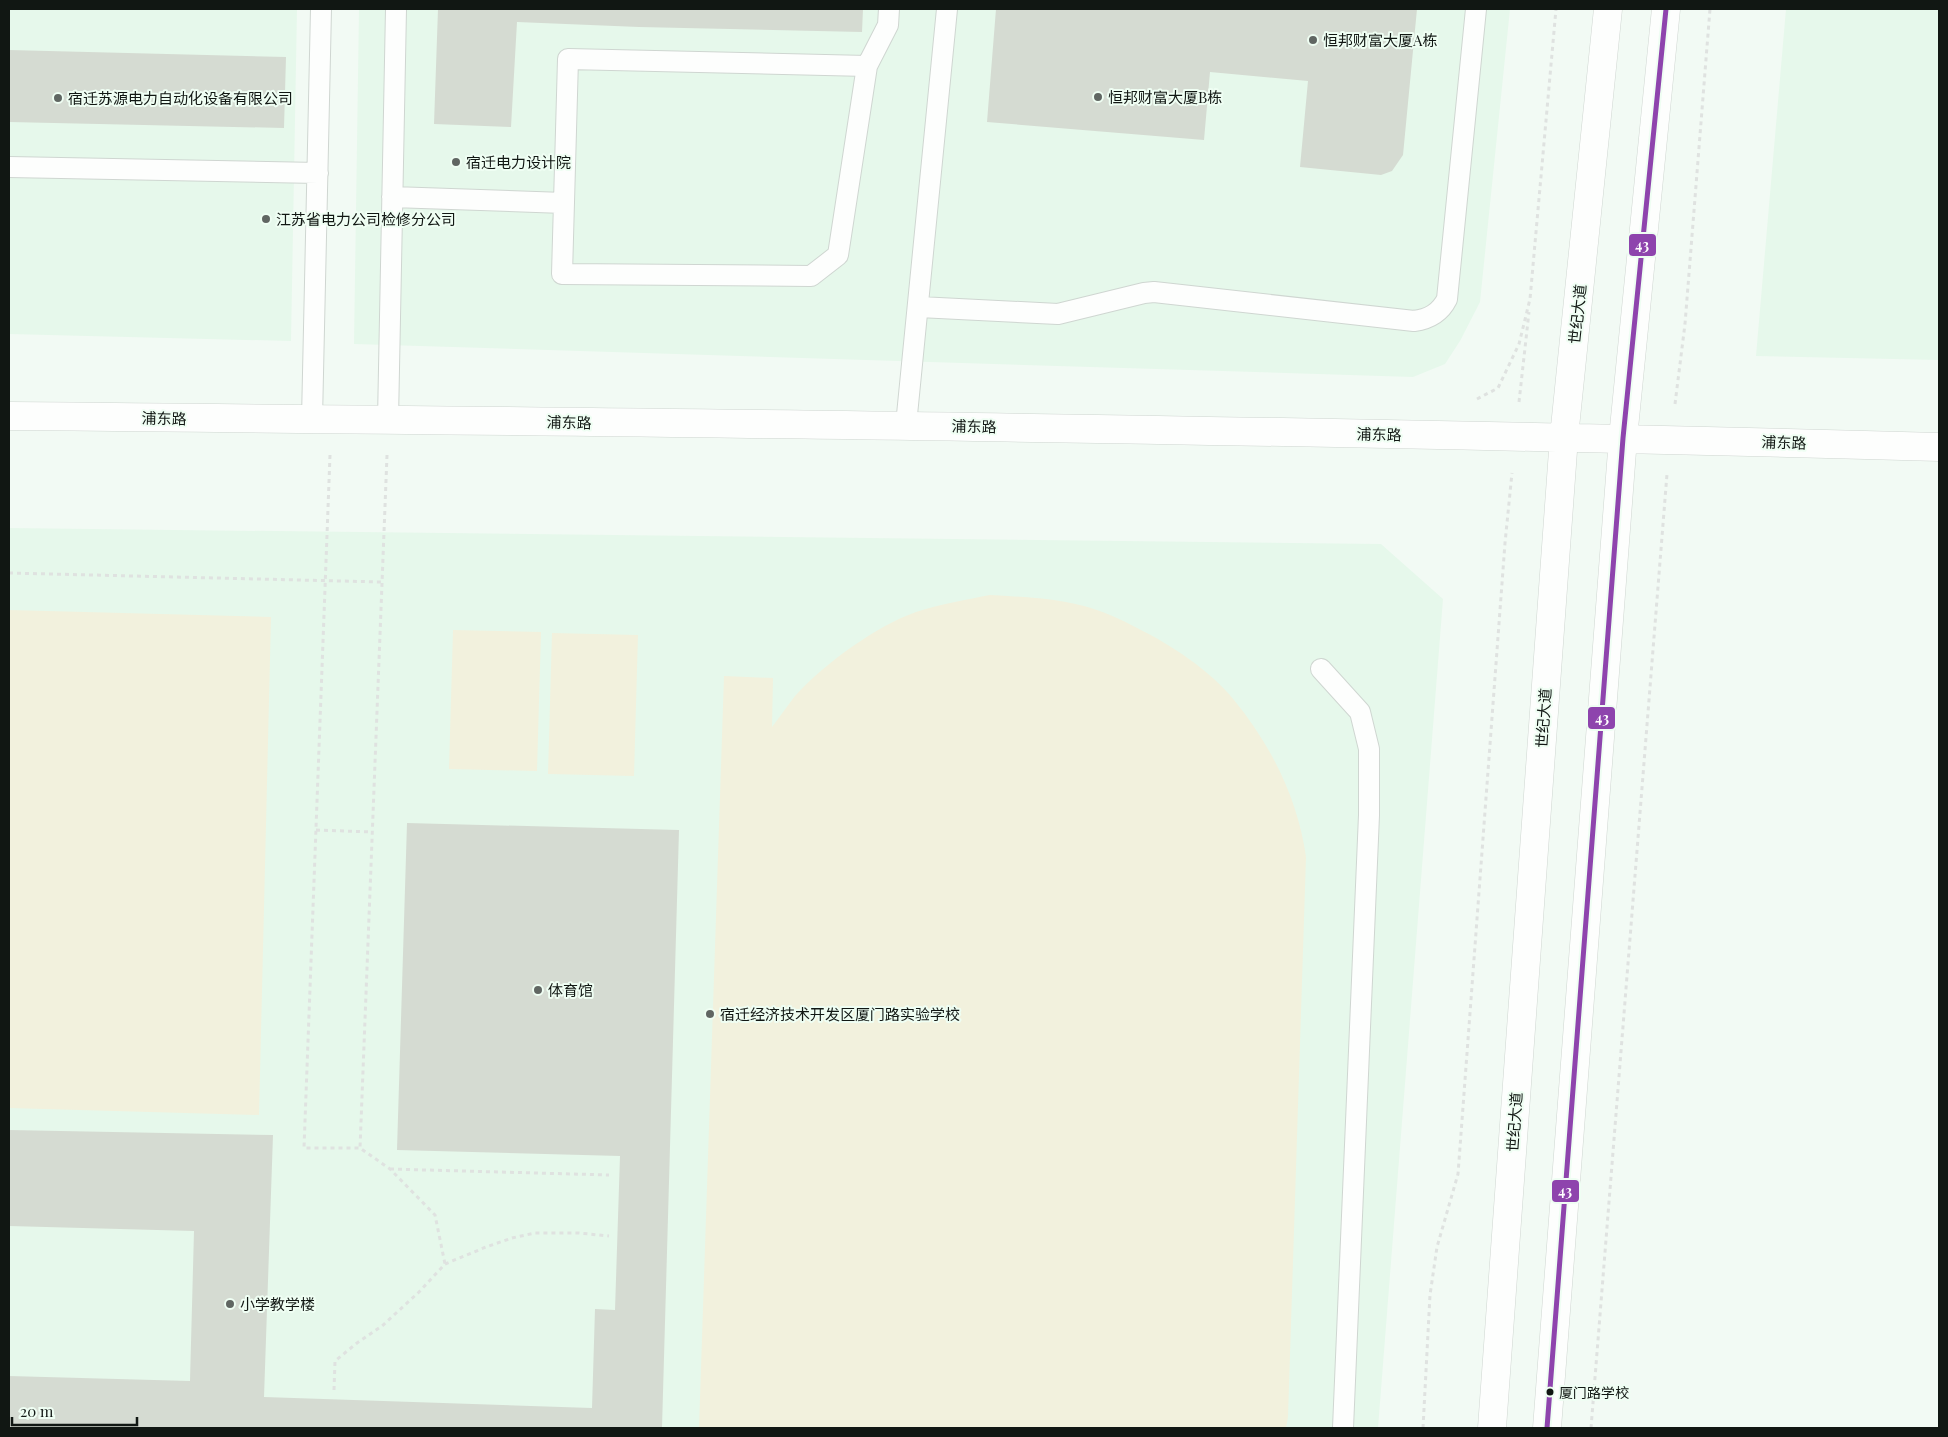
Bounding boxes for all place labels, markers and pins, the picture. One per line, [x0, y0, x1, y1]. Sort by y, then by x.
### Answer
place label: 恒邦财富大厦A栋 [1323, 30, 1437, 50]
marker: 恒邦财富大厦A栋 [1307, 34, 1319, 46]
place label: 恒邦财富大厦B栋 [1108, 87, 1222, 107]
place label: 宿迁苏源电力自动化设备有限公司 [68, 88, 293, 108]
marker: 恒邦财富大厦B栋 [1092, 91, 1104, 103]
marker: 宿迁苏源电力自动化设备有限公司 [52, 92, 64, 104]
place label: 宿迁电力设计院 [466, 152, 571, 172]
marker: 宿迁电力设计院 [450, 156, 462, 168]
place label: 江苏省电力公司检修分公司 [276, 209, 456, 229]
marker: 江苏省电力公司检修分公司 [260, 213, 272, 225]
place label: 体育馆 [548, 980, 593, 1000]
marker: 体育馆 [532, 984, 544, 996]
place label: 宿迁经济技术开发区厦门路实验学校 [720, 1004, 960, 1024]
marker: 宿迁经济技术开发区厦门路实验学校 [704, 1008, 716, 1020]
place label: 小学教学楼 [240, 1294, 315, 1314]
marker: 小学教学楼 [224, 1298, 236, 1310]
place label: 厦门路学校 [1559, 1383, 1629, 1402]
marker: 厦门路学校 [1545, 1387, 1555, 1397]

